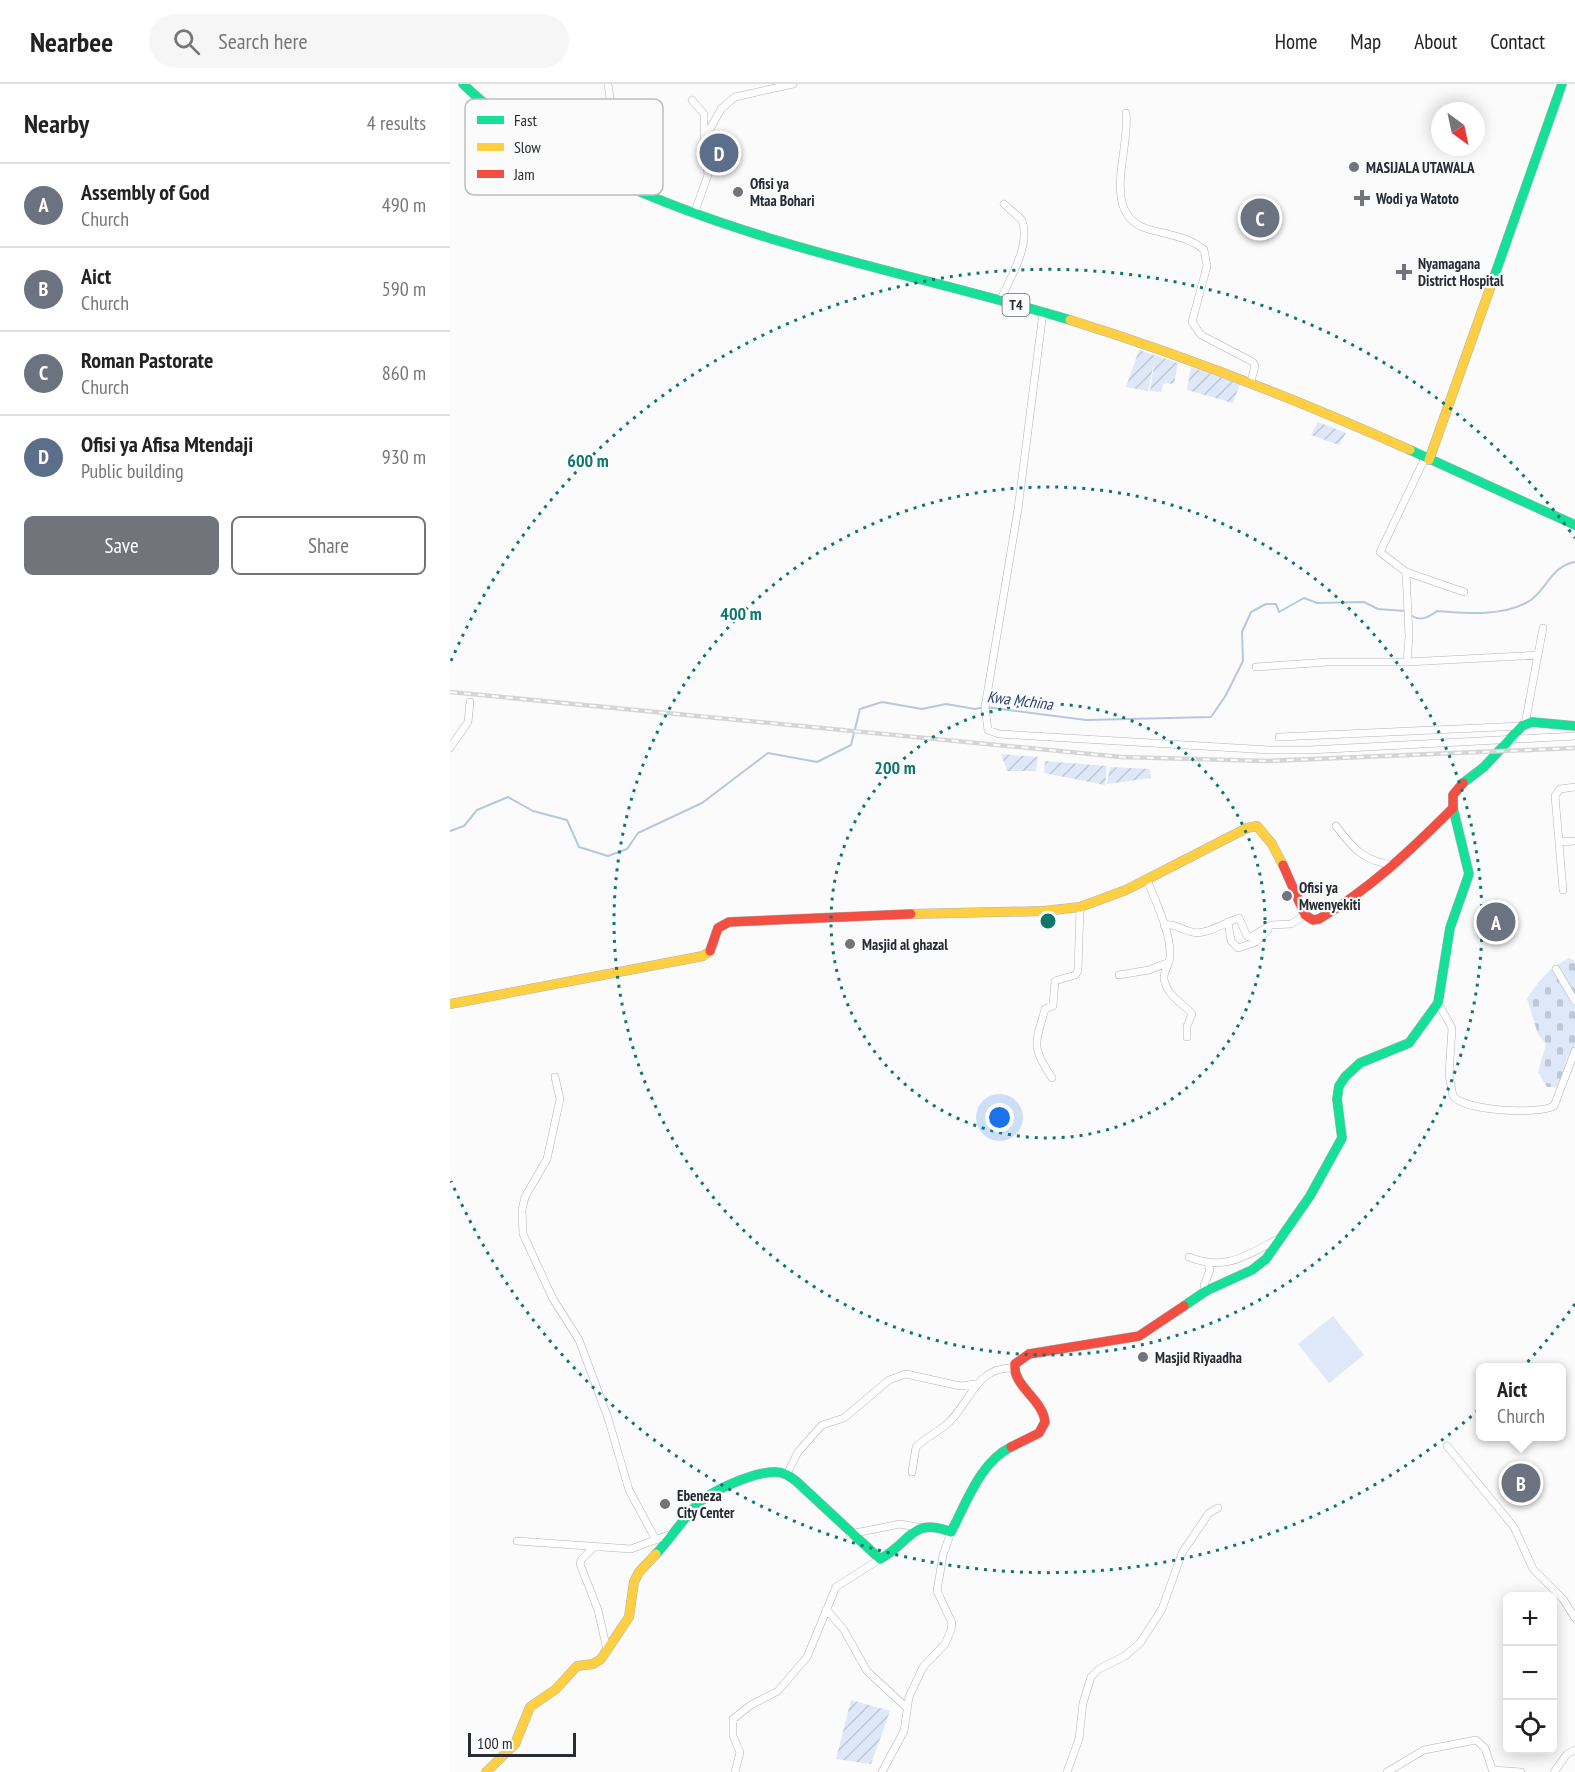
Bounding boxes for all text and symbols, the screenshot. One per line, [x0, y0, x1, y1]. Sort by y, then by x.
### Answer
search box [149, 14, 569, 68]
text: Nearbee [30, 23, 113, 60]
icon: search [170, 25, 203, 58]
text: Search here [218, 27, 308, 55]
text: Home [1275, 28, 1317, 55]
text: Map [1350, 28, 1381, 55]
text: About [1414, 28, 1457, 55]
text: Contact [1490, 28, 1545, 55]
legend [465, 99, 663, 195]
north arrow [1431, 102, 1485, 156]
text: Nearby [24, 107, 89, 140]
text: 4 results [367, 110, 426, 136]
text: Fast [514, 110, 537, 130]
pin: D [700, 130, 738, 176]
text: Slow [514, 137, 541, 157]
place label: MASIJALA UTAWALA [1366, 158, 1475, 177]
marker: MASIJALA UTAWALA [1347, 160, 1361, 174]
text: Jam [513, 164, 535, 184]
place label: Ofisi ya Mtaa Bohari [750, 174, 815, 210]
text: Assembly of God [81, 178, 209, 206]
marker: Ofisi ya Mtaa Bohari [731, 185, 745, 199]
marker: Wodi ya Watoto [1353, 189, 1371, 207]
place label: Wodi ya Watoto [1375, 189, 1459, 208]
text: A [38, 192, 49, 218]
text: 490 m [382, 192, 426, 218]
pin: C [1240, 196, 1280, 240]
text: Church [81, 206, 129, 232]
place label: Nyamagana District Hospital [1418, 254, 1504, 290]
text: Aict [81, 262, 111, 290]
marker: Nyamagana District Hospital [1395, 263, 1413, 281]
text: B [39, 276, 48, 302]
text: 590 m [382, 276, 426, 302]
text: Church [81, 290, 129, 316]
road number: T4 [1002, 294, 1030, 316]
text: Roman Pastorate [81, 346, 213, 374]
text: C [39, 360, 48, 386]
text: 860 m [382, 360, 426, 386]
text: Church [81, 374, 129, 400]
text: Ofisi ya Afisa Mtendaji [81, 430, 253, 458]
text: D [38, 444, 49, 470]
text: 930 m [382, 444, 426, 470]
text: 600 m [567, 449, 609, 472]
text: Public building [81, 458, 184, 484]
button: Save [24, 516, 219, 575]
button: Share [231, 516, 426, 575]
text: 400 m [720, 602, 762, 625]
water label: Kwa Mchina [986, 686, 1056, 714]
text: 200 m [874, 756, 916, 779]
place label: Ofisi ya Mwenyekiti [1299, 878, 1361, 914]
marker: Ofisi ya Mwenyekiti [1280, 889, 1294, 903]
pin: A [1476, 900, 1516, 944]
centre of rings [1038, 911, 1058, 931]
place label: Masjid al ghazal [862, 935, 948, 954]
marker: Masjid al ghazal [843, 937, 857, 951]
your location [985, 1103, 1014, 1132]
place label: Masjid Riyaadha [1155, 1348, 1242, 1367]
marker: Masjid Riyaadha [1136, 1350, 1150, 1364]
popup [1476, 1363, 1566, 1441]
text: Aict [1497, 1375, 1527, 1403]
text: Church [1497, 1403, 1545, 1429]
pin: B [1502, 1460, 1540, 1506]
place label: Ebeneza City Center [677, 1486, 735, 1522]
marker: Ebeneza City Center [658, 1497, 672, 1511]
map controls [1503, 1592, 1557, 1754]
button: + [1503, 1592, 1557, 1646]
button: − [1503, 1646, 1557, 1700]
button: locate [1503, 1700, 1557, 1754]
scale bar [468, 1730, 576, 1758]
text: 100 m [477, 1733, 512, 1753]

